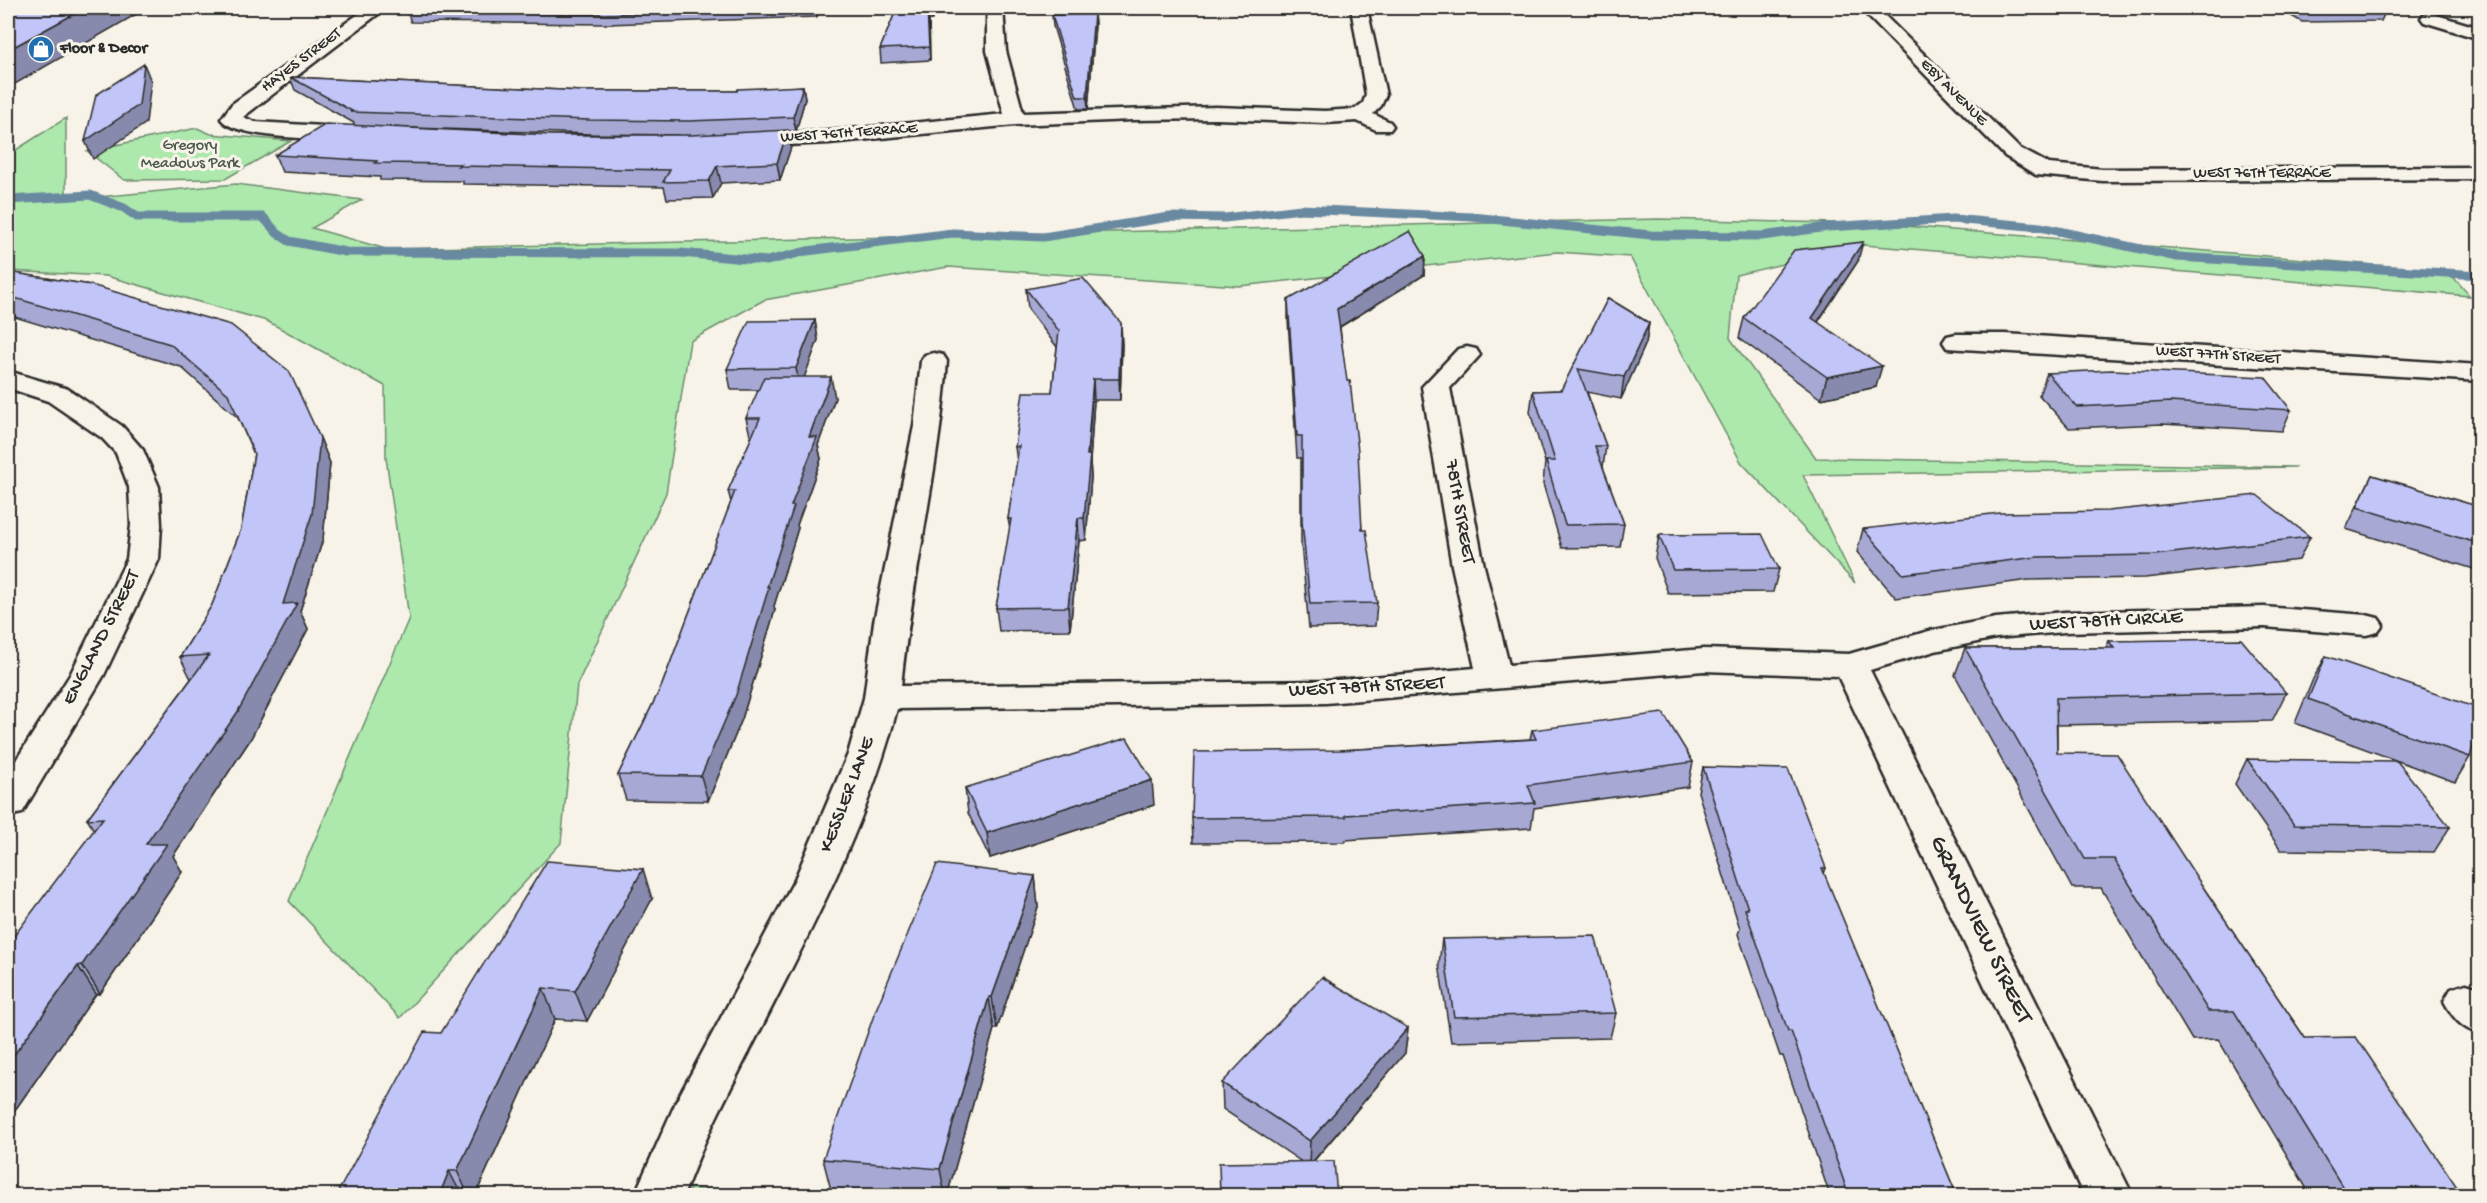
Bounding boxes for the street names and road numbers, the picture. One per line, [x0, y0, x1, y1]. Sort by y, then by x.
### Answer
street label: HAYES STREET [258, 24, 346, 97]
street label: EBY AVENUE [1915, 55, 1991, 131]
street label: WEST 76TH TERRACE [780, 120, 919, 148]
street label: WEST 76TH TERRACE [2193, 165, 2332, 184]
street label: WEST 77TH STREET [2155, 342, 2282, 370]
street label: 78TH STREET [1438, 457, 1480, 567]
street label: ENGLAND STREET [58, 566, 146, 709]
street label: WEST 78TH CIRCLE [2029, 606, 2185, 637]
street label: WEST 78TH STREET [1288, 672, 1447, 704]
street label: KESSLER LANE [815, 733, 881, 856]
street label: GRANDVIEW STREET [1922, 831, 2039, 1030]

